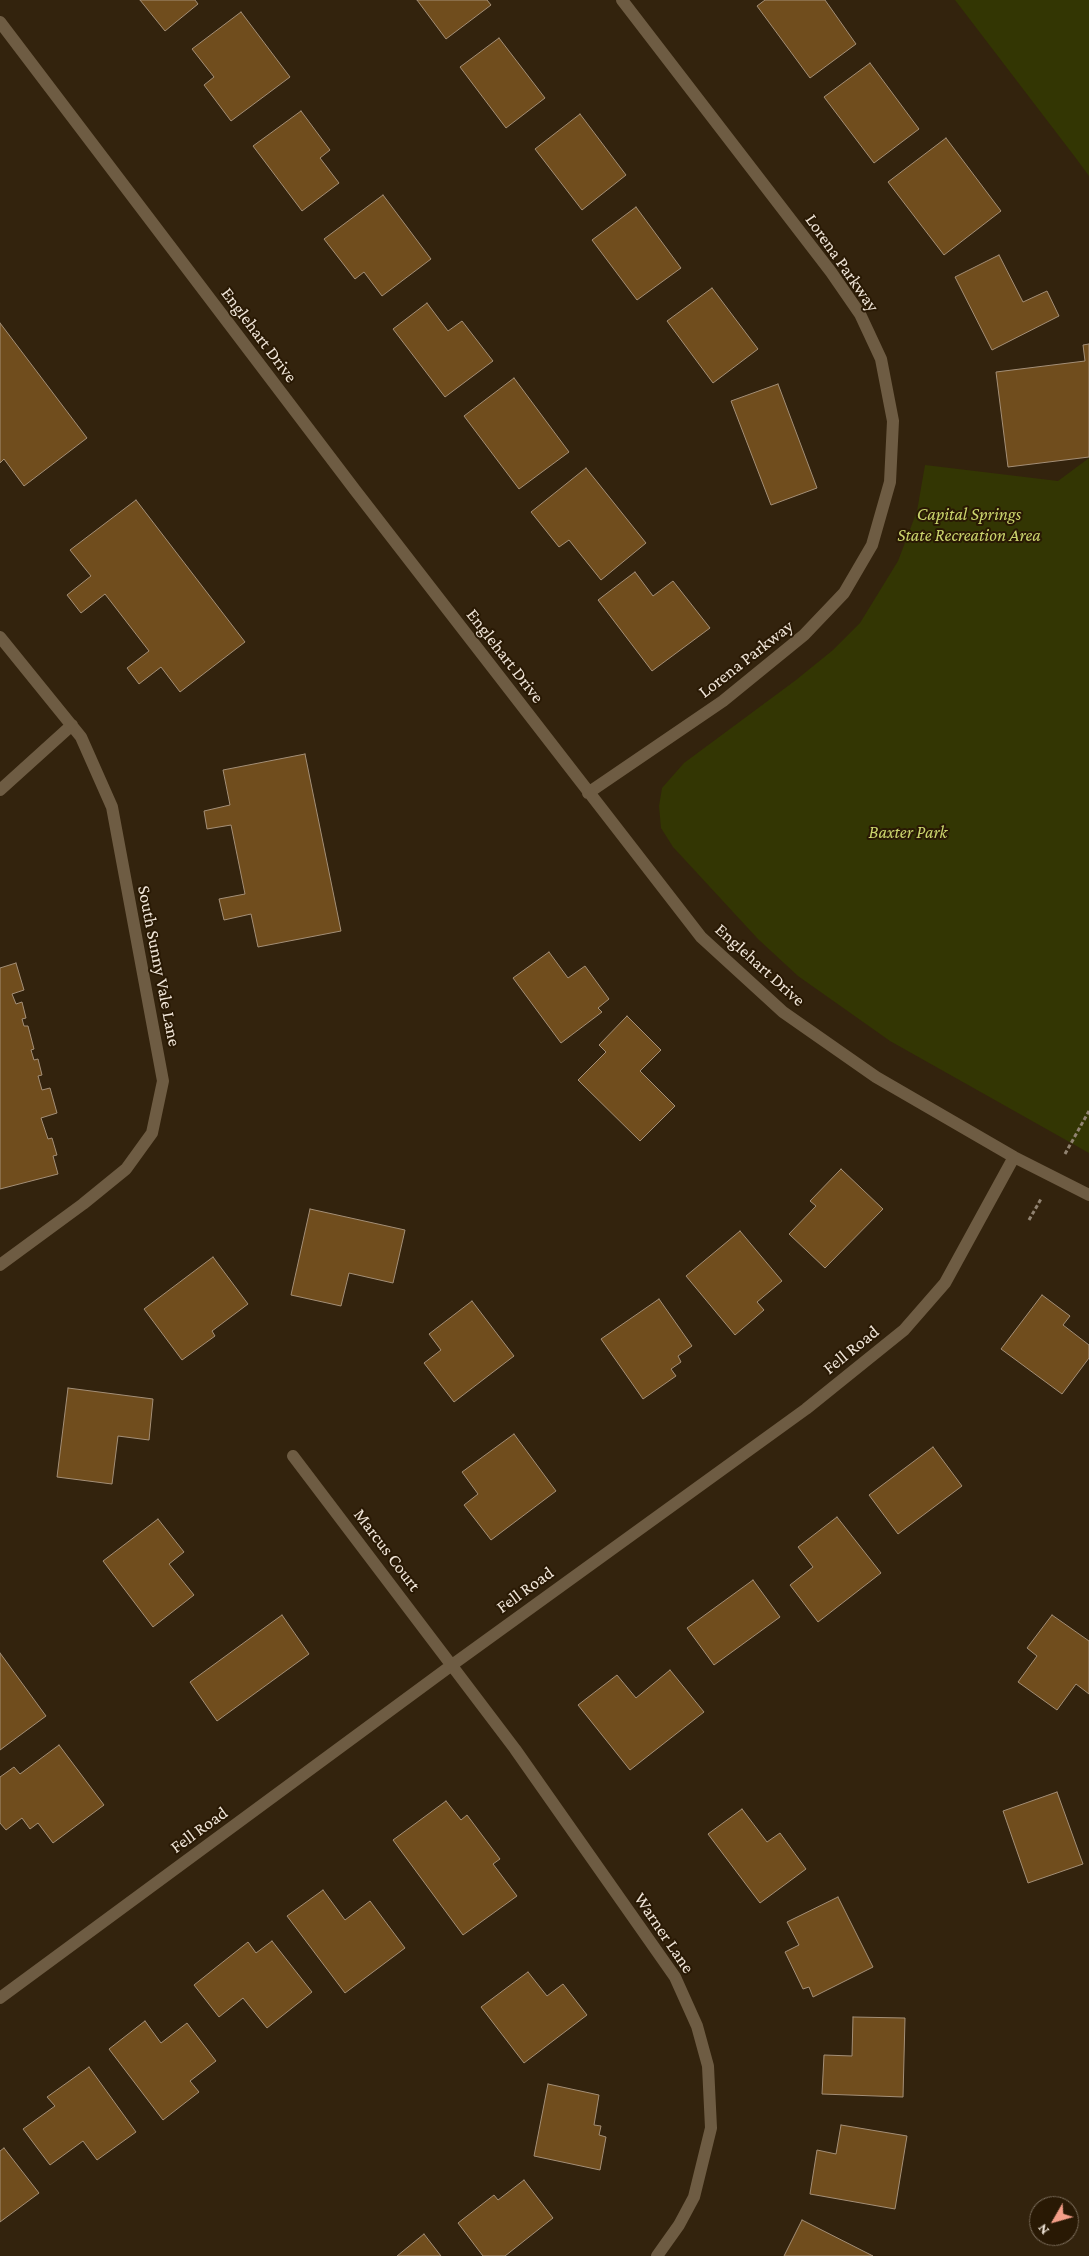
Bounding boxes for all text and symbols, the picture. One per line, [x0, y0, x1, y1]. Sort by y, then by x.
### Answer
street label: Lorena Parkway [800, 210, 884, 316]
street label: Englehart Drive [216, 283, 302, 387]
park label: Capital Springs State Recreation Area [897, 503, 1041, 546]
street label: Englehart Drive [462, 605, 548, 707]
street label: Lorena Parkway [694, 615, 798, 703]
park label: Baxter Park [869, 821, 947, 843]
street label: South Sunny Vale Lane [133, 884, 185, 1048]
street label: Englehart Drive [711, 919, 809, 1011]
street label: Fell Road [819, 1321, 883, 1379]
street label: Marcus Court [349, 1504, 425, 1596]
street label: Fell Road [492, 1562, 558, 1618]
street label: Fell Road [166, 1802, 232, 1858]
street label: Warner Lane [629, 1889, 699, 1977]
north arrow [1029, 2196, 1079, 2246]
text: N [1034, 2221, 1052, 2238]

